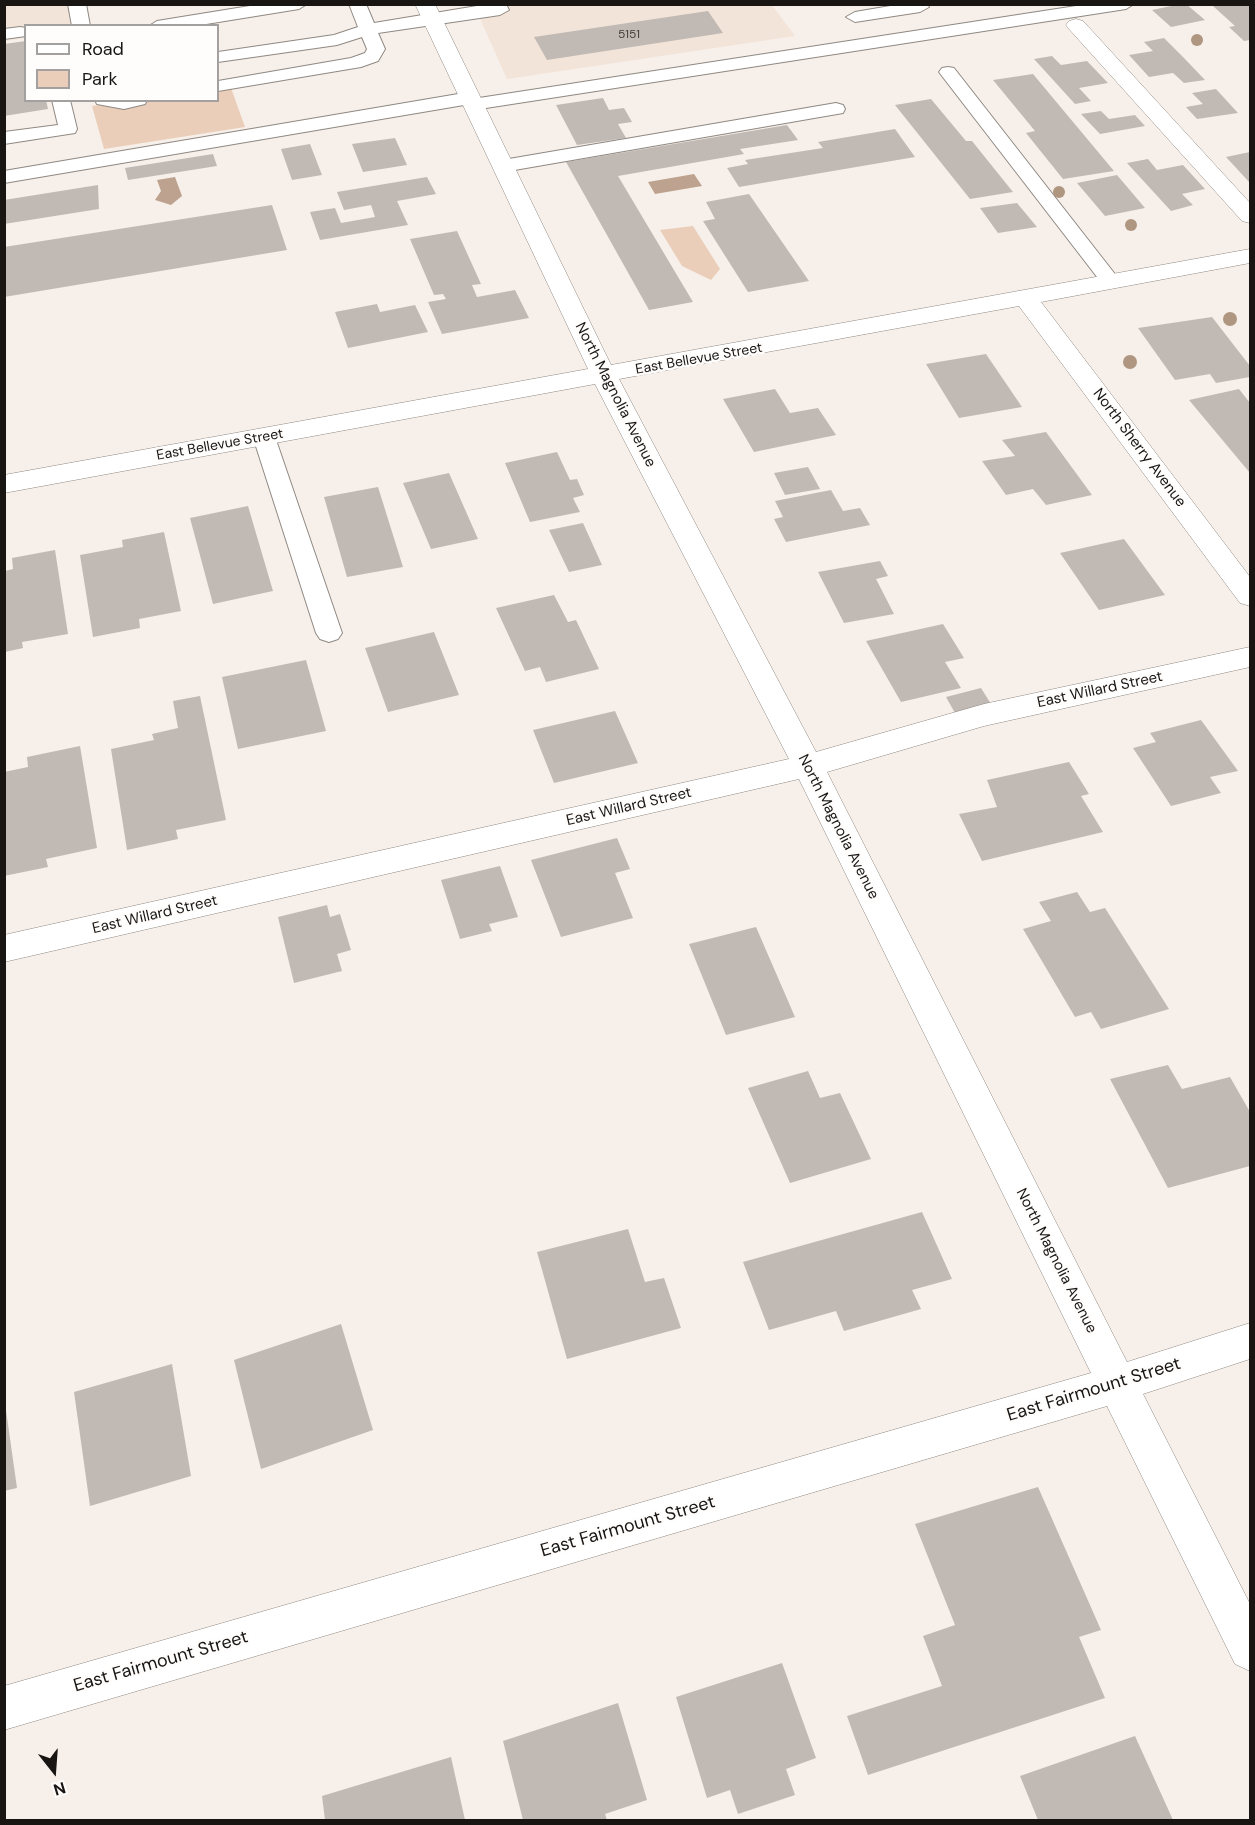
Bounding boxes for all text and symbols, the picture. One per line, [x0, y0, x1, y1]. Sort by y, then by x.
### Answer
legend [24, 24, 219, 102]
house number: 5151 [618, 28, 640, 42]
text: Road [82, 37, 124, 61]
text: Park [82, 67, 118, 91]
street label: North Magnolia Avenue [571, 320, 659, 470]
street label: East Bellevue Street [634, 340, 764, 378]
street label: North Sherry Avenue [1089, 385, 1189, 511]
street label: East Bellevue Street [155, 426, 285, 464]
street label: East Willard Street [1036, 668, 1164, 712]
street label: North Magnolia Avenue [794, 752, 882, 902]
street label: East Willard Street [565, 784, 693, 830]
street label: East Willard Street [91, 892, 219, 938]
street label: North Magnolia Avenue [1012, 1186, 1100, 1336]
street label: East Fairmount Street [1005, 1353, 1183, 1427]
street label: East Fairmount Street [538, 1492, 718, 1562]
street label: East Fairmount Street [71, 1627, 251, 1697]
north arrow [24, 1741, 84, 1801]
text: N [51, 1777, 68, 1800]

